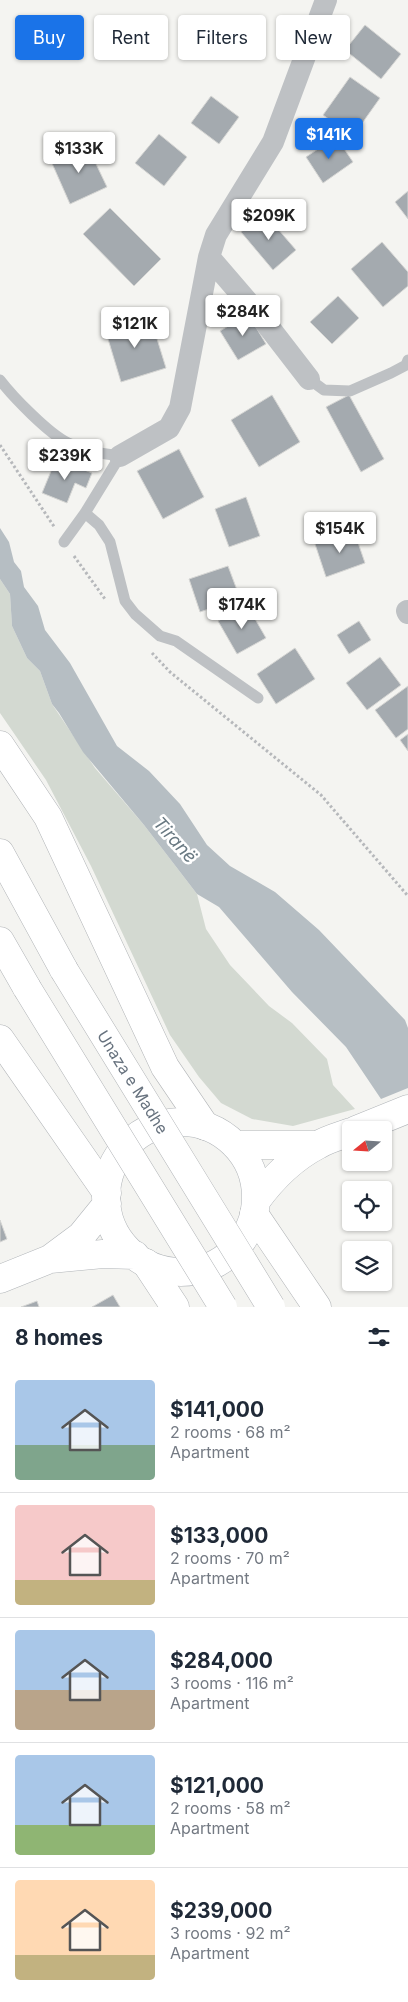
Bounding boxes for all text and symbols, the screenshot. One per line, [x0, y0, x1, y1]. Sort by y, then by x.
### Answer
chip: Buy [15, 15, 84, 60]
chip: Rent [94, 15, 168, 60]
chip: Filters [178, 15, 266, 60]
chip: New [276, 15, 350, 60]
pin: $141K [294, 118, 364, 160]
text: $141K [306, 124, 352, 144]
pin: $133K [44, 132, 114, 174]
text: $133K [54, 138, 104, 158]
pin: $209K [234, 198, 304, 241]
text: $209K [242, 205, 296, 225]
pin: $284K [208, 294, 278, 337]
text: $284K [216, 301, 270, 321]
pin: $121K [100, 306, 170, 349]
text: $121K [112, 313, 158, 333]
pin: $239K [30, 438, 100, 481]
text: $239K [39, 445, 91, 465]
pin: $154K [305, 512, 375, 554]
text: $154K [315, 518, 365, 538]
pin: $174K [207, 588, 277, 630]
text: $174K [218, 594, 266, 614]
water label: Tiranë [149, 812, 201, 867]
street label: Unaza e Madhe [93, 1026, 173, 1138]
north arrow [342, 1121, 392, 1171]
map controls [342, 1121, 392, 1291]
button: locate [342, 1181, 392, 1231]
button: layers [342, 1241, 392, 1291]
icon: filters [365, 1323, 393, 1351]
text: 8 homes [15, 1325, 103, 1350]
text: $141,000 [170, 1397, 264, 1422]
icon: home [55, 1400, 115, 1460]
text: 2 rooms · 68 m² [170, 1422, 291, 1442]
text: Apartment [170, 1442, 250, 1462]
text: $133,000 [170, 1523, 268, 1548]
icon: home [55, 1525, 115, 1585]
text: 2 rooms · 70 m² [170, 1548, 290, 1568]
text: Apartment [170, 1568, 250, 1588]
text: $284,000 [170, 1648, 273, 1673]
icon: home [55, 1650, 115, 1710]
text: 3 rooms · 116 m² [170, 1673, 294, 1693]
text: Apartment [170, 1693, 250, 1713]
text: $121,000 [170, 1773, 264, 1798]
icon: home [55, 1775, 115, 1835]
text: 2 rooms · 58 m² [170, 1798, 290, 1818]
text: Apartment [170, 1818, 250, 1838]
text: $239,000 [170, 1898, 272, 1923]
icon: home [55, 1900, 115, 1960]
text: 3 rooms · 92 m² [170, 1923, 291, 1943]
text: Apartment [170, 1943, 250, 1963]

